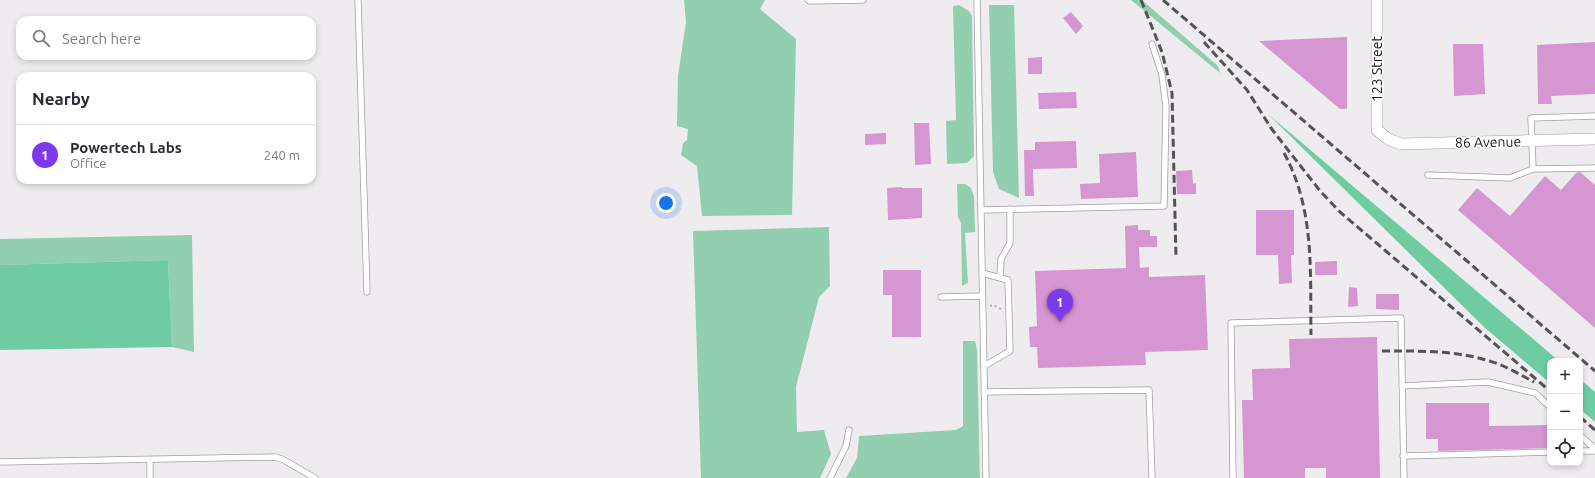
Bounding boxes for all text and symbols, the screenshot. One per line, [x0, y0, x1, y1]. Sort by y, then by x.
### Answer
search box [16, 16, 316, 60]
icon: search [30, 27, 52, 49]
text: Search here [62, 30, 141, 47]
street label: 123 Street [1369, 36, 1385, 102]
text: Nearby [32, 89, 90, 108]
street label: 86 Avenue [1455, 133, 1521, 151]
text: Powertech Labs [70, 139, 182, 156]
text: 1 [41, 148, 49, 162]
text: 240 m [264, 148, 300, 162]
text: Office [70, 156, 106, 170]
your location [656, 193, 676, 213]
pin: 1 [1047, 289, 1073, 322]
map controls [1547, 358, 1583, 466]
button: + [1547, 358, 1583, 394]
button: − [1547, 394, 1583, 430]
button: locate [1547, 430, 1583, 466]

